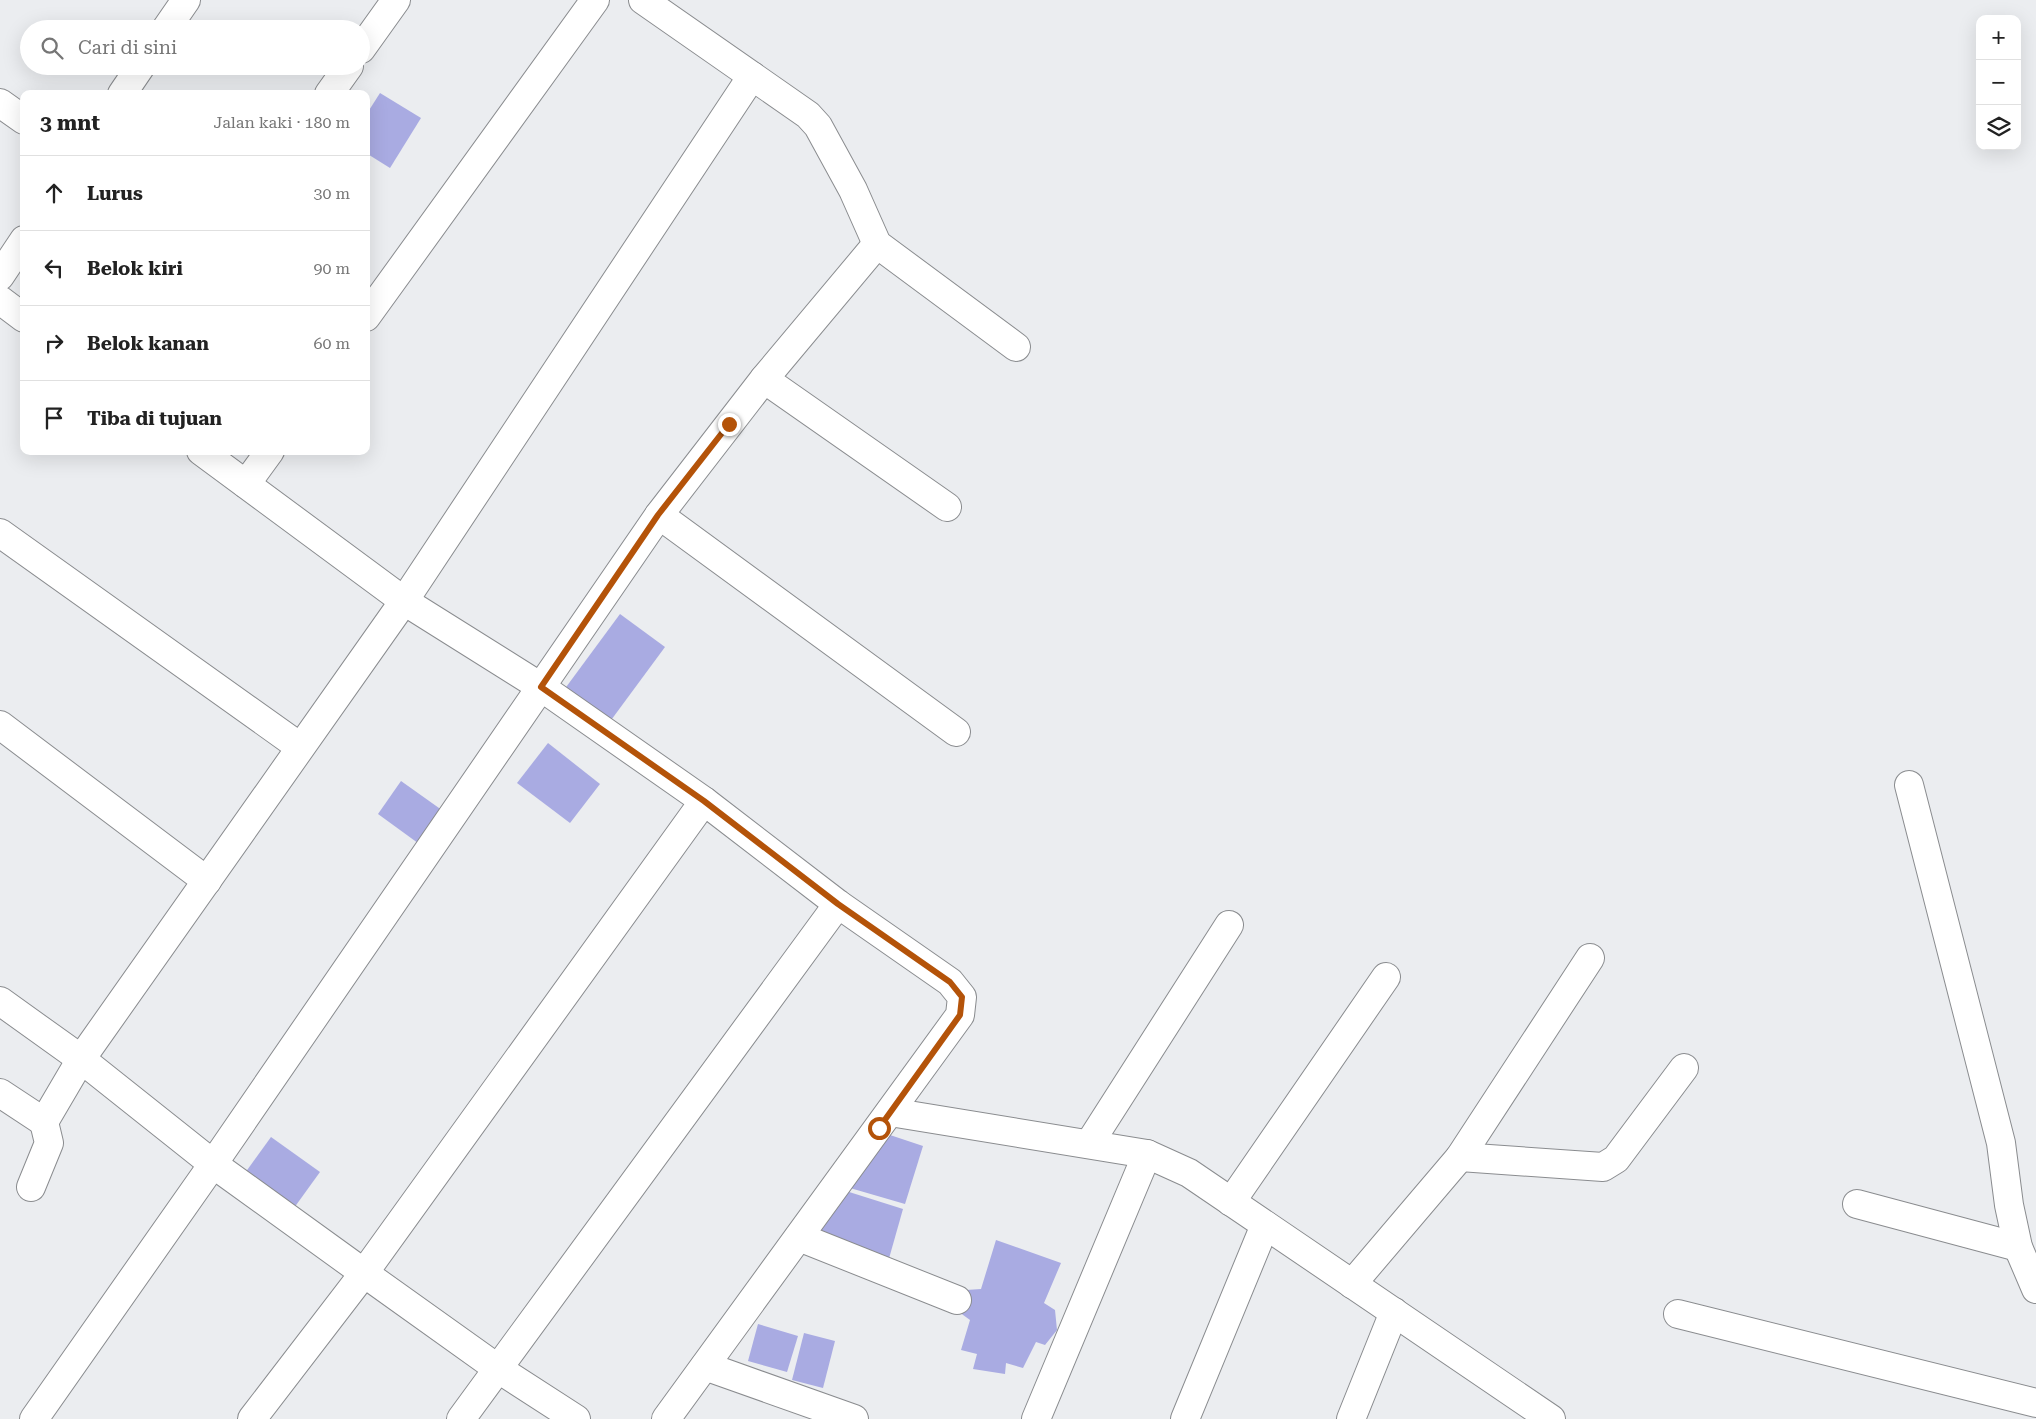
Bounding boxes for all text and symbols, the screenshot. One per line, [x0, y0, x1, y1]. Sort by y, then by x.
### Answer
map controls [1976, 15, 2021, 150]
button: + [1976, 15, 2021, 60]
search box [20, 20, 370, 75]
icon: search [38, 34, 66, 62]
text: Cari di sini [78, 36, 177, 59]
button: − [1976, 60, 2021, 105]
button: layers [1976, 105, 2021, 150]
text: 3 mnt [40, 111, 100, 135]
text: Jalan kaki · 180 m [214, 113, 350, 132]
icon: ahead [40, 179, 68, 207]
text: Lurus [87, 182, 143, 205]
text: 30 m [313, 184, 350, 203]
icon: left [40, 254, 68, 282]
text: Belok kiri [87, 257, 183, 280]
text: 90 m [313, 259, 350, 278]
icon: right [40, 329, 68, 357]
text: Belok kanan [87, 332, 209, 355]
text: 60 m [313, 334, 350, 353]
icon: arrive [40, 404, 68, 432]
text: Tiba di tujuan [87, 407, 222, 430]
route end [718, 413, 741, 436]
route start [868, 1117, 891, 1140]

